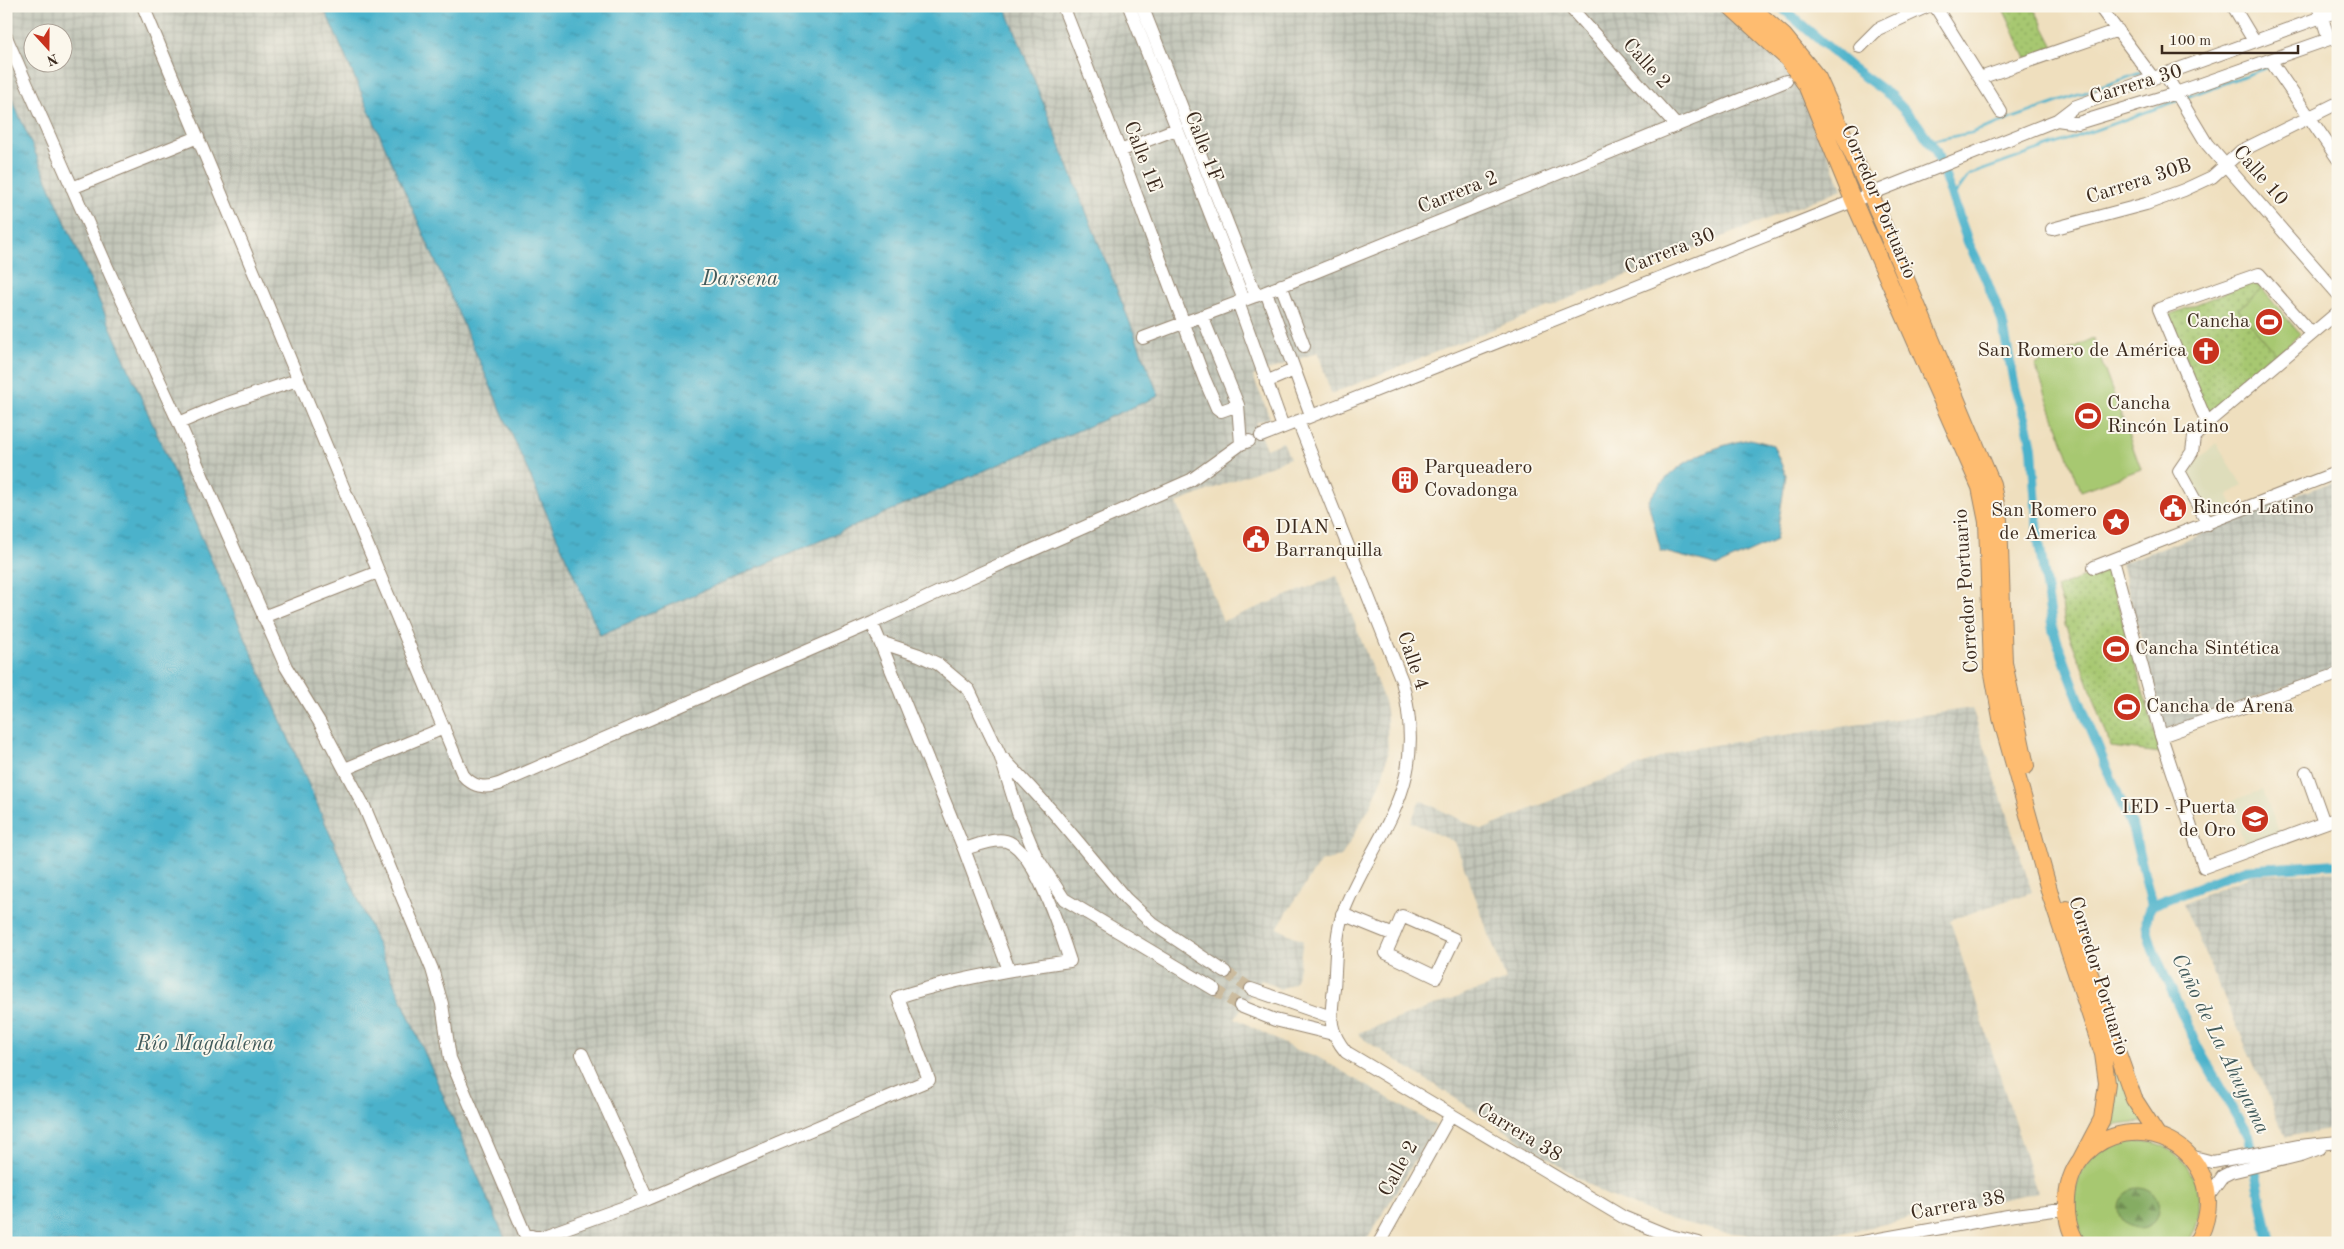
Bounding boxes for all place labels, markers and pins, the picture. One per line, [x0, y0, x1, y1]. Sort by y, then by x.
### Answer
sports icon: Cancha [2254, 307, 2284, 337]
place label: Cancha [2186, 312, 2250, 332]
church icon: San Romero de América [2191, 336, 2221, 366]
place label: San Romero de América [1977, 341, 2187, 361]
place label: Cancha Rincón Latino [2107, 394, 2229, 437]
sports icon: Cancha Rincón Latino [2073, 401, 2103, 431]
place label: Parqueadero Covadonga [1424, 458, 1532, 501]
building icon: Parqueadero Covadonga [1390, 465, 1420, 495]
public building icon: Rincón Latino [2158, 493, 2188, 523]
place label: Rincón Latino [2192, 498, 2314, 518]
place label: San Romero de America [1991, 501, 2097, 544]
place icon: San Romero de America [2101, 507, 2131, 537]
place label: DIAN - Barranquilla [1275, 518, 1383, 561]
public building icon: DIAN - Barranquilla [1241, 524, 1271, 554]
sports icon: Cancha Sintética [2101, 634, 2131, 664]
place label: Cancha Sintética [2135, 639, 2280, 659]
sports icon: Cancha de Arena [2112, 692, 2142, 722]
place label: Cancha de Arena [2146, 697, 2294, 717]
place label: IED - Puerta de Oro [2122, 798, 2236, 841]
school or university icon: IED - Puerta de Oro [2240, 804, 2270, 834]

